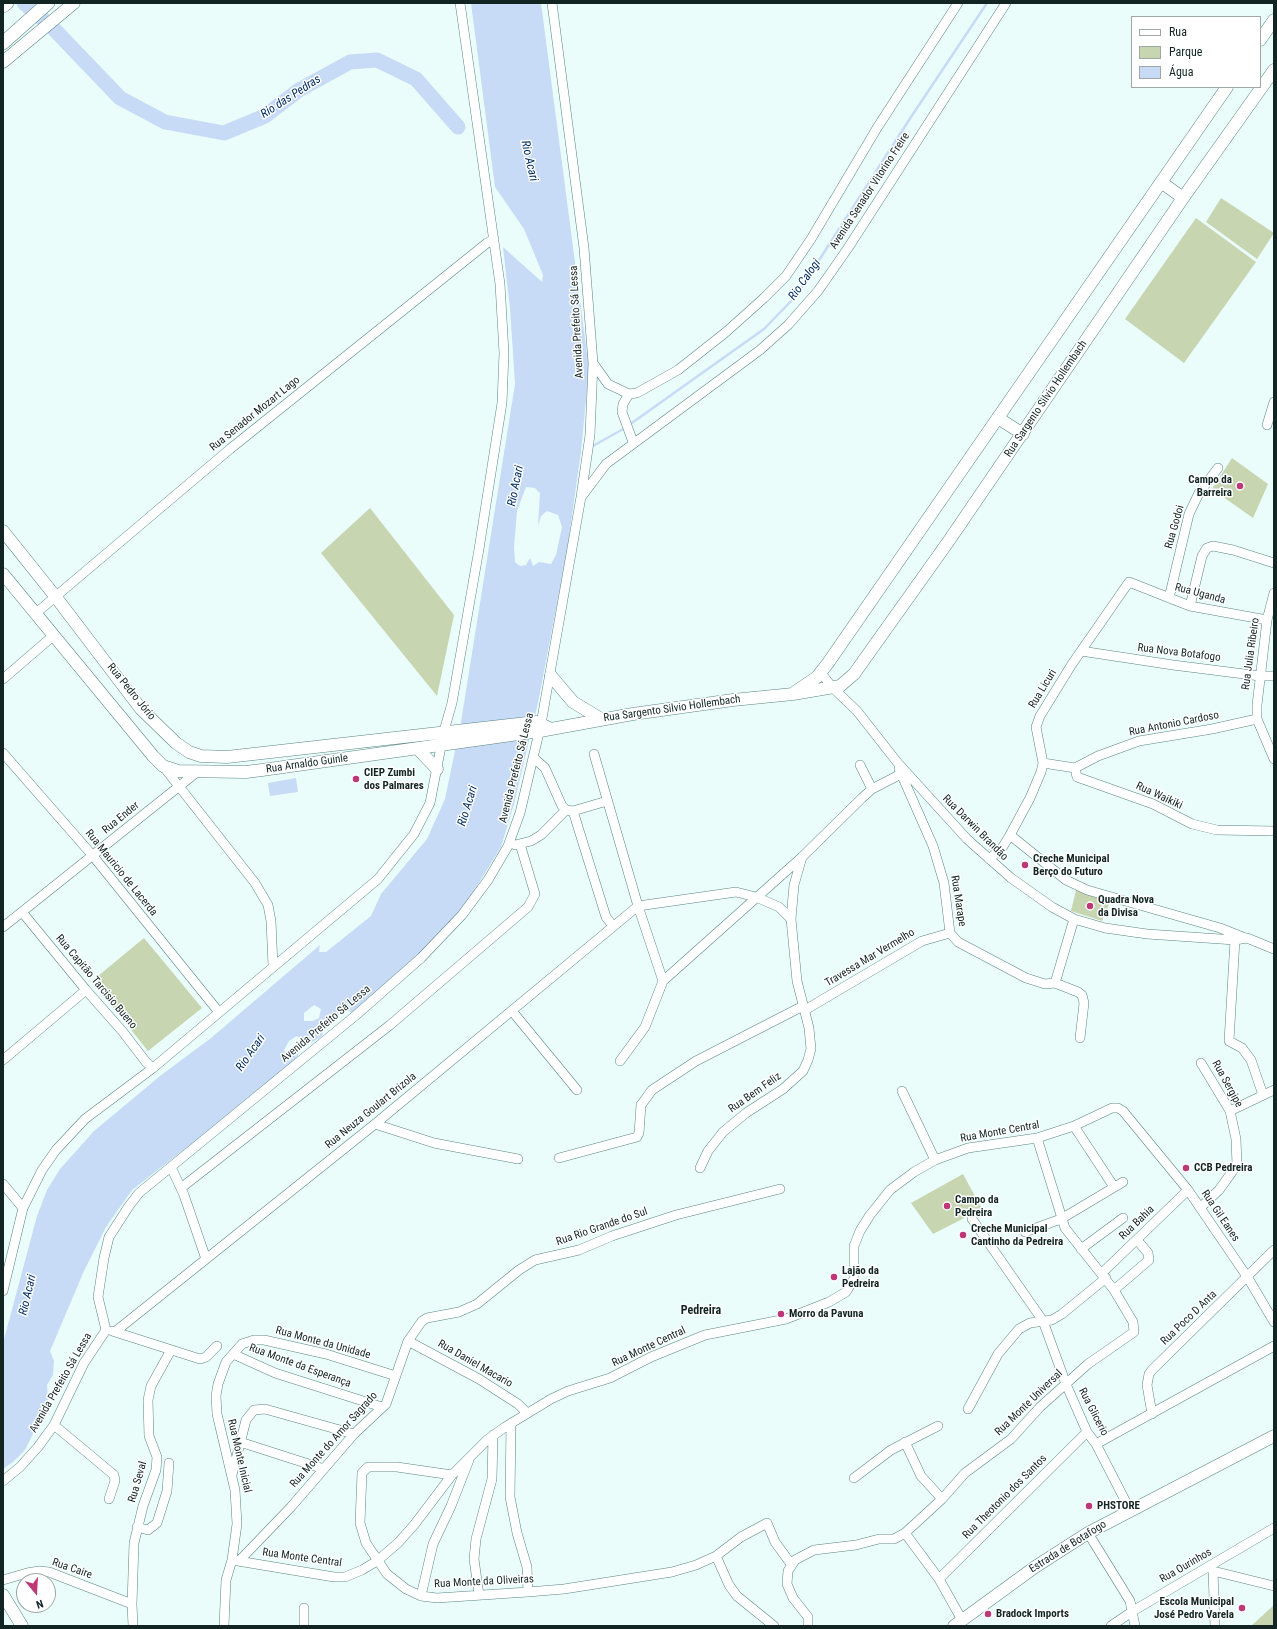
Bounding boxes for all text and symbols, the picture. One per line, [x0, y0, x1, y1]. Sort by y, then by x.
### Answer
legend [1131, 16, 1261, 88]
text: Rua [1169, 25, 1187, 39]
text: Parque [1169, 45, 1202, 59]
text: Água [1169, 65, 1193, 79]
water label: Rio das Pedras [258, 72, 324, 122]
street label: Avenida Senador Vitorino Freire [827, 130, 913, 252]
water label: Rio Acari [517, 139, 541, 183]
water label: Rio Calogi [786, 257, 824, 303]
street label: Avenida Prefeito Sá Lessa [567, 265, 587, 379]
street label: Rua Sargento Silvio Hollembach [1002, 338, 1090, 460]
street label: Rua Senador Mozart Lago [207, 374, 303, 454]
water label: Rio Acari [505, 464, 527, 508]
place label: Campo da Barreira [1188, 473, 1232, 499]
marker: Campo da Barreira [1235, 481, 1245, 491]
street label: Rua Godoi [1163, 504, 1187, 550]
street label: Rua Uganda [1173, 581, 1227, 607]
street label: Rua Julia Ribeiro [1239, 617, 1263, 691]
street label: Rua Nova Botafogo [1137, 641, 1221, 665]
street label: Rua Pedro Jório [104, 661, 158, 723]
street label: Rua Licuri [1026, 667, 1060, 711]
street label: Rua Sargento Silvio Hollembach [603, 693, 741, 725]
street label: Rua Antonio Cardoso [1128, 709, 1220, 739]
street label: Avenida Prefeito Sá Lessa [497, 712, 537, 824]
street label: Rua Arnaldo Guinle [265, 752, 349, 776]
place label: CIEP Zumbi dos Palmares [364, 766, 424, 792]
marker: CIEP Zumbi dos Palmares [351, 774, 361, 784]
street label: Rua Waikiki [1134, 779, 1184, 813]
water label: Rio Acari [455, 784, 481, 828]
street label: Rua Darwin Brandão [939, 792, 1011, 864]
street label: Rua Ender [100, 799, 142, 837]
street label: Rua Mauricio de Lacerda [82, 827, 160, 919]
place label: Creche Municipal Berço do Futuro [1033, 852, 1110, 878]
marker: Creche Municipal Berço do Futuro [1020, 860, 1030, 870]
street label: Rua Marape [947, 875, 969, 927]
place label: Quadra Nova da Divisa [1098, 893, 1154, 919]
marker: Quadra Nova da Divisa [1085, 901, 1095, 911]
street label: Travessa Mar Vermelho [823, 926, 917, 990]
street label: Rua Capitão Tarcisio Bueno [53, 932, 139, 1032]
street label: Avenida Prefeito Sá Lessa [279, 983, 373, 1065]
water label: Rio Acari [233, 1032, 269, 1074]
street label: Rua Sergipe [1209, 1058, 1245, 1110]
street label: Rua Neuza Goulart Brizola [323, 1070, 419, 1152]
street label: Rua Bem Feliz [726, 1070, 784, 1116]
street label: Rua Monte Central [959, 1119, 1041, 1145]
place label: CCB Pedreira [1194, 1161, 1252, 1175]
marker: CCB Pedreira [1181, 1163, 1191, 1173]
street label: Rua Gil Eanes [1198, 1188, 1242, 1244]
place label: Campo da Pedreira [955, 1193, 999, 1219]
marker: Campo da Pedreira [942, 1201, 952, 1211]
street label: Rua Bahia [1117, 1203, 1157, 1243]
street label: Rua Rio Grande do Sul [555, 1205, 649, 1249]
place label: Creche Municipal Cantinho da Pedreira [971, 1222, 1063, 1248]
marker: Creche Municipal Cantinho da Pedreira [958, 1230, 968, 1240]
place label: Lajão da Pedreira [842, 1264, 879, 1290]
marker: Lajão da Pedreira [829, 1272, 839, 1282]
water label: Rio Acari [16, 1273, 40, 1317]
street label: Rua Poco D Anta [1158, 1288, 1220, 1348]
district label: Pedreira [681, 1304, 721, 1318]
place label: Morro da Pavuna [789, 1307, 863, 1321]
marker: Morro da Pavuna [776, 1309, 786, 1319]
street label: Rua Monte da Unidade [274, 1324, 372, 1362]
street label: Rua Monte Central [610, 1324, 688, 1370]
street label: Avenida Prefeito Sá Lessa [27, 1331, 95, 1435]
street label: Rua Daniel Macario [435, 1337, 515, 1391]
street label: Rua Monte da Esperança [247, 1341, 353, 1391]
street label: Rua Monte Universal [992, 1367, 1066, 1439]
street label: Rua Glicerio [1075, 1386, 1111, 1438]
street label: Rua Monte do Amor Sagrado [287, 1389, 381, 1491]
street label: Rua Monte Inicial [224, 1418, 254, 1494]
street label: Rua Theotonio dos Santos [960, 1452, 1050, 1542]
street label: Rua Seval [126, 1460, 150, 1504]
place label: PHSTORE [1097, 1499, 1140, 1513]
marker: PHSTORE [1084, 1501, 1094, 1511]
street label: Estrada de Botafogo [1027, 1518, 1109, 1576]
street label: Rua Monte Central [261, 1546, 343, 1570]
street label: Rua Ourinhos [1158, 1546, 1214, 1586]
street label: Rua Caire [50, 1556, 94, 1582]
north arrow [16, 1573, 56, 1613]
street label: Rua Monte da Oliveiras [434, 1573, 534, 1591]
place label: Escola Municipal José Pedro Varela [1154, 1595, 1234, 1621]
text: N [34, 1597, 45, 1611]
marker: Escola Municipal José Pedro Varela [1237, 1603, 1247, 1613]
place label: Bradock Imports [996, 1607, 1069, 1621]
marker: Bradock Imports [983, 1609, 993, 1619]

